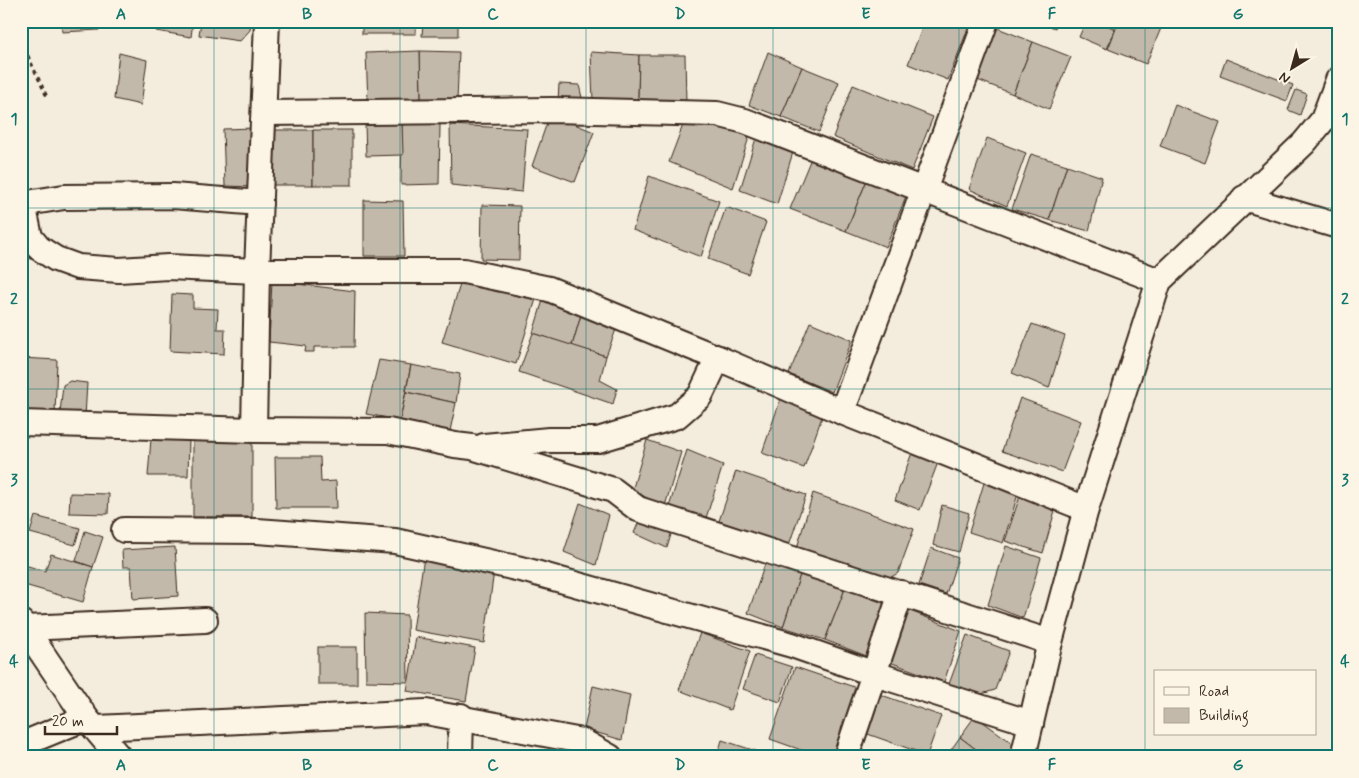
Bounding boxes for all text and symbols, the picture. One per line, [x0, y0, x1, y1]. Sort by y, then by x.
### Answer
text: A [116, 4, 126, 25]
text: B [302, 4, 312, 25]
text: C [487, 4, 499, 25]
text: D [674, 4, 686, 25]
text: E [861, 4, 871, 25]
text: F [1048, 4, 1057, 25]
text: G [1233, 4, 1244, 25]
north arrow [1266, 42, 1316, 92]
text: N [1276, 68, 1294, 88]
text: 1 [10, 109, 18, 130]
text: 1 [1341, 109, 1349, 130]
text: 2 [10, 289, 18, 310]
text: 2 [1341, 289, 1349, 310]
text: 3 [10, 470, 18, 491]
text: 3 [1341, 470, 1349, 491]
text: 4 [9, 651, 19, 672]
text: 4 [1340, 651, 1350, 672]
legend [1154, 670, 1316, 736]
text: Road [1199, 682, 1229, 702]
scale bar [45, 703, 118, 735]
text: Building [1199, 706, 1249, 727]
text: 20 m [52, 712, 84, 732]
text: A [116, 755, 126, 776]
text: B [302, 755, 312, 776]
text: C [487, 755, 499, 776]
text: D [674, 755, 686, 776]
text: E [861, 755, 871, 776]
text: F [1048, 755, 1057, 776]
text: G [1233, 755, 1244, 776]

